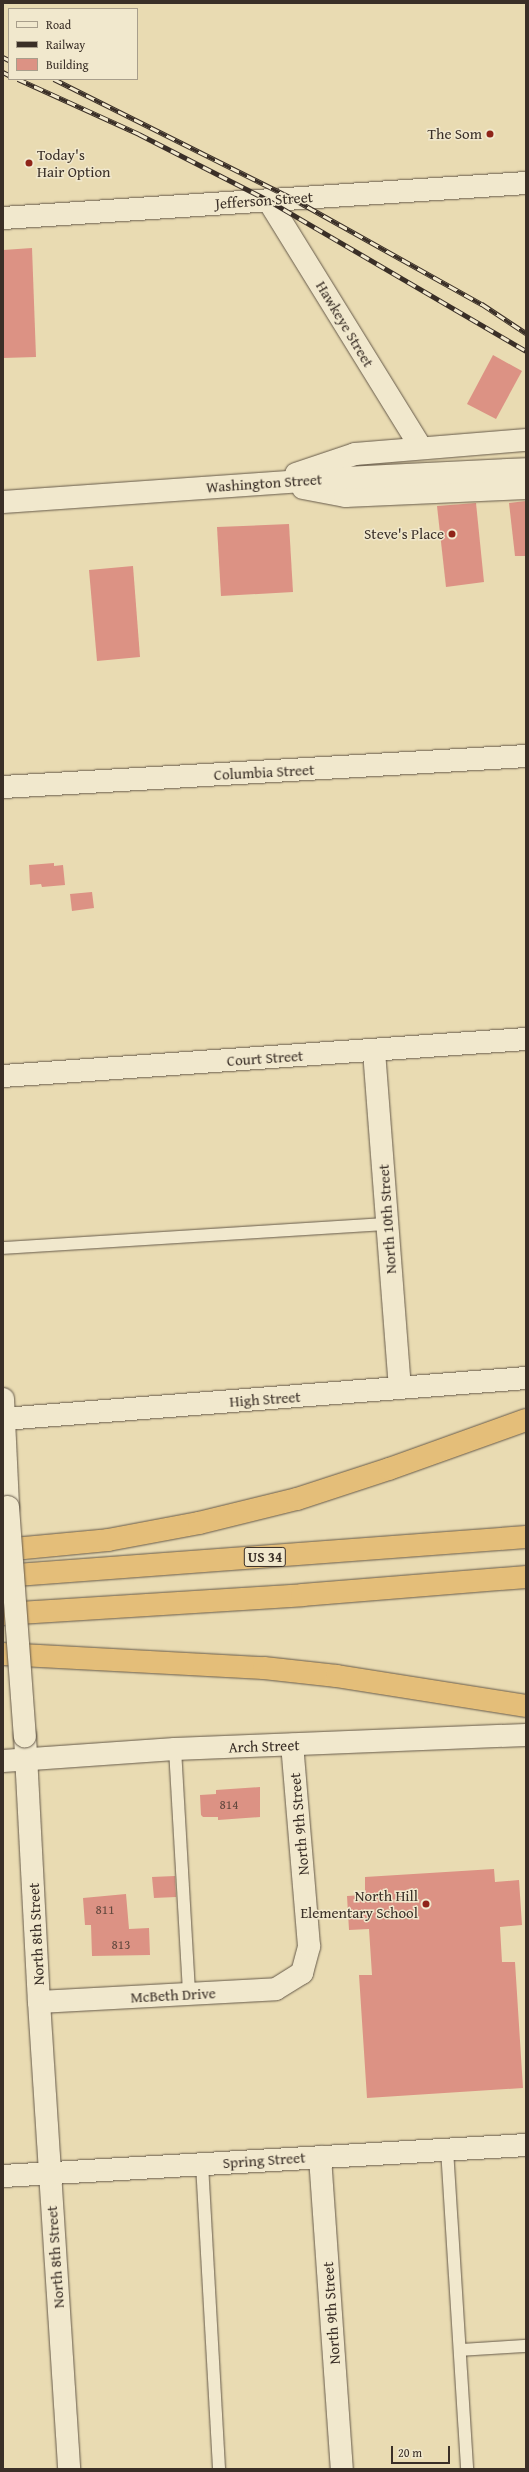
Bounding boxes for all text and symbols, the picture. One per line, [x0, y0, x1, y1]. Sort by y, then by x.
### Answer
legend [8, 8, 138, 80]
text: Road [46, 16, 71, 33]
text: Railway [46, 36, 85, 53]
text: Building [46, 56, 89, 73]
place label: The Som [428, 125, 482, 143]
marker: The Som [485, 129, 495, 139]
place label: Today's Hair Option [37, 145, 111, 180]
marker: Today's Hair Option [24, 158, 34, 168]
street label: Jefferson Street [215, 188, 313, 212]
street label: Hawkeye Street [312, 278, 378, 370]
street label: Washington Street [205, 470, 323, 496]
place label: Steve's Place [364, 525, 444, 543]
marker: Steve's Place [447, 529, 457, 539]
street label: Columbia Street [213, 760, 315, 784]
street label: Court Street [226, 1046, 304, 1070]
street label: North 10th Street [374, 1163, 400, 1275]
street label: High Street [229, 1388, 301, 1410]
road number: US 34 [243, 1545, 287, 1569]
street label: Arch Street [228, 1736, 300, 1756]
street label: North 9th Street [286, 1772, 312, 1876]
house number: 814 [220, 1797, 238, 1813]
street label: North 8th Street [24, 1882, 48, 1986]
place label: North Hill Elementary School [300, 1886, 418, 1921]
marker: North Hill Elementary School [421, 1899, 431, 1909]
house number: 811 [96, 1902, 114, 1918]
house number: 813 [112, 1937, 130, 1953]
street label: McBeth Drive [130, 1984, 216, 2006]
street label: Spring Street [222, 2148, 306, 2172]
street label: North 8th Street [42, 2205, 68, 2309]
street label: North 9th Street [318, 2261, 344, 2365]
scale bar [393, 2438, 452, 2464]
text: 20 m [398, 2444, 422, 2461]

